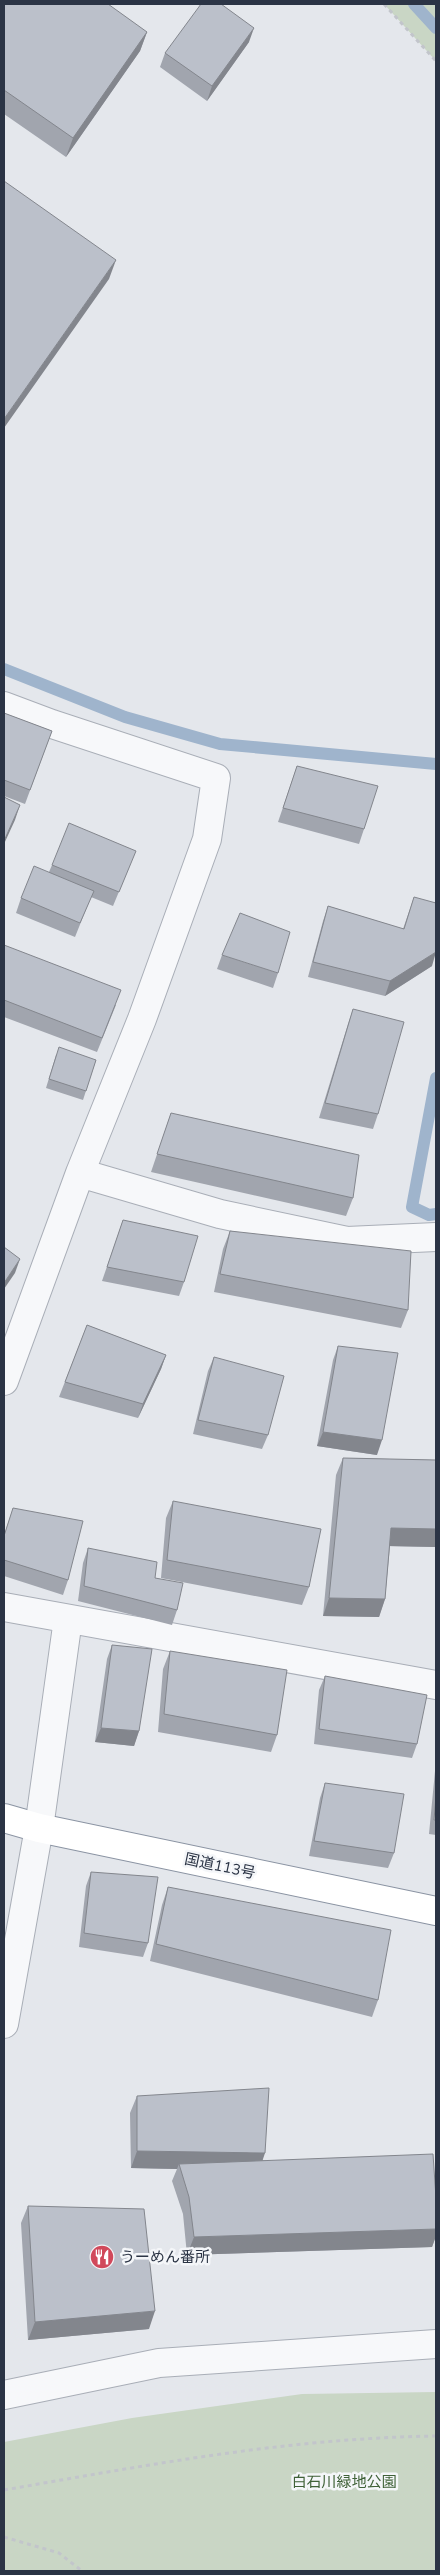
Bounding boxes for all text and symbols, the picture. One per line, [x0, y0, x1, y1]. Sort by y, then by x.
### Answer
street label: 国道113号 [183, 1849, 257, 1883]
restaurant icon: うーめん番所 [89, 2244, 115, 2270]
place label: うーめん番所 [120, 2247, 210, 2267]
park label: 白石川緑地公園 [291, 2472, 397, 2492]

